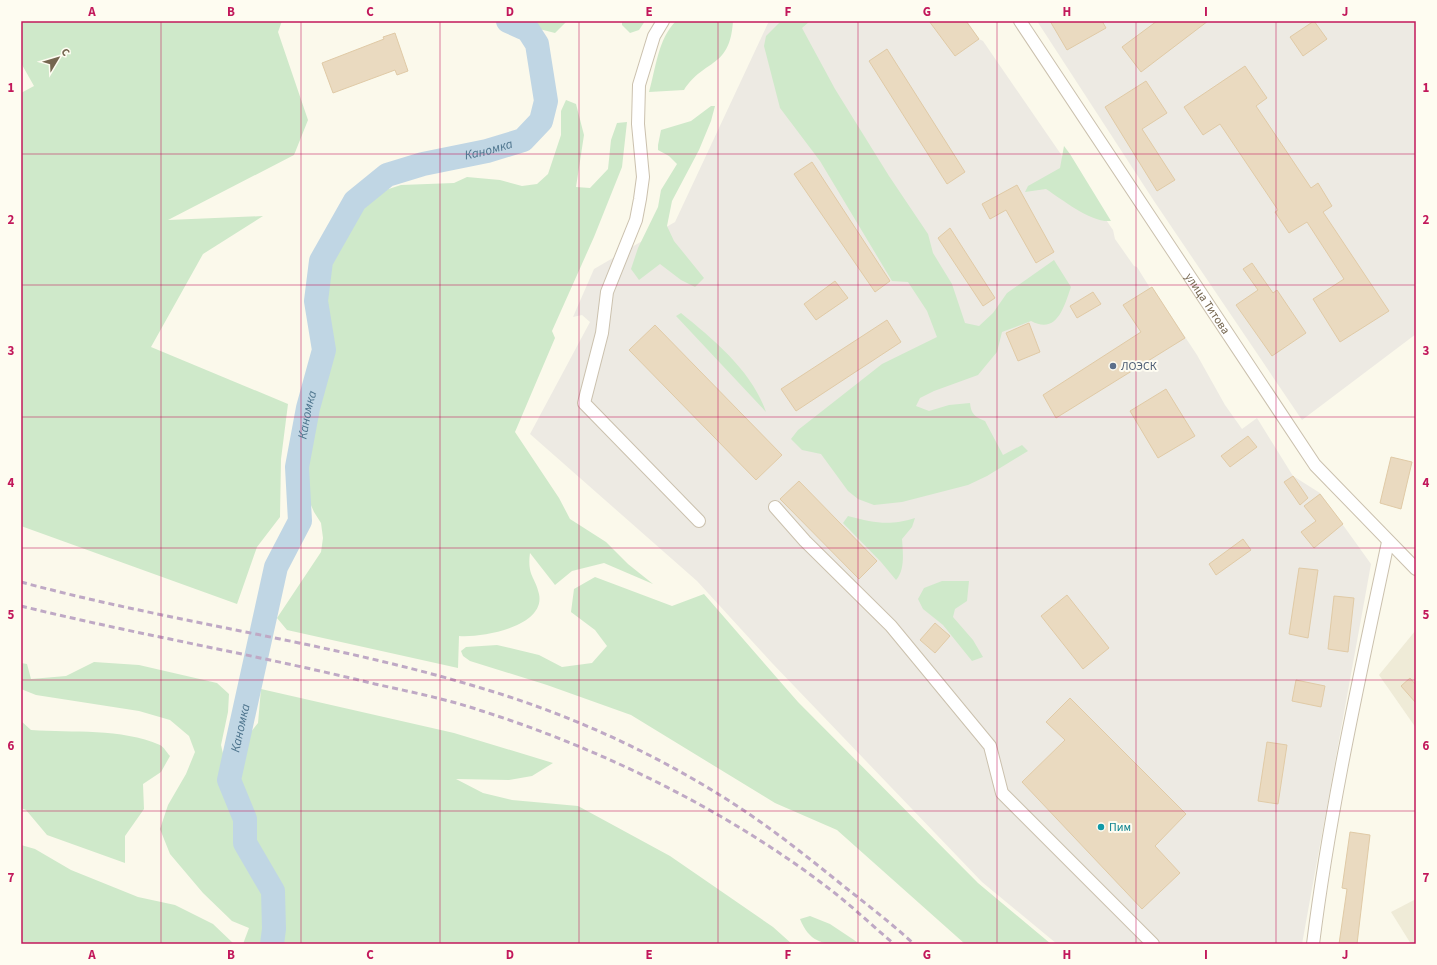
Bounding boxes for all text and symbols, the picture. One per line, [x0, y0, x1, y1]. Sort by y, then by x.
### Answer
text: A [87, 3, 96, 21]
text: B [227, 3, 235, 21]
text: C [366, 3, 374, 21]
text: D [506, 3, 514, 21]
text: E [645, 3, 653, 21]
text: F [785, 3, 792, 21]
text: G [923, 3, 931, 21]
text: H [1063, 3, 1071, 21]
text: I [1204, 3, 1208, 21]
text: J [1342, 3, 1348, 21]
north arrow [38, 38, 78, 78]
text: С [58, 45, 74, 60]
text: 1 [8, 79, 15, 97]
text: 1 [1423, 79, 1430, 97]
water label: Каномка [463, 135, 515, 164]
text: 2 [8, 211, 15, 229]
text: 2 [1423, 211, 1430, 229]
street label: улица Титова [1181, 269, 1234, 337]
text: 3 [8, 342, 15, 360]
text: 3 [1423, 342, 1430, 360]
place label: ЛОЭСК [1121, 358, 1157, 375]
marker: ЛОЭСК [1108, 361, 1118, 371]
water label: Каномка [293, 389, 321, 441]
text: 4 [8, 474, 15, 492]
text: 4 [1423, 474, 1430, 492]
text: 5 [8, 606, 15, 624]
text: 5 [1423, 606, 1430, 624]
water label: Каномка [226, 702, 255, 754]
text: 6 [8, 737, 15, 755]
text: 6 [1423, 737, 1430, 755]
place label: Пим [1109, 819, 1131, 836]
marker: Пим [1096, 822, 1106, 832]
text: 7 [8, 869, 15, 887]
text: 7 [1423, 869, 1430, 887]
text: A [87, 946, 96, 964]
text: B [227, 946, 235, 964]
text: C [366, 946, 374, 964]
text: D [506, 946, 514, 964]
text: E [645, 946, 653, 964]
text: F [785, 946, 792, 964]
text: G [923, 946, 931, 964]
text: H [1063, 946, 1071, 964]
text: I [1204, 946, 1208, 964]
text: J [1342, 946, 1348, 964]

